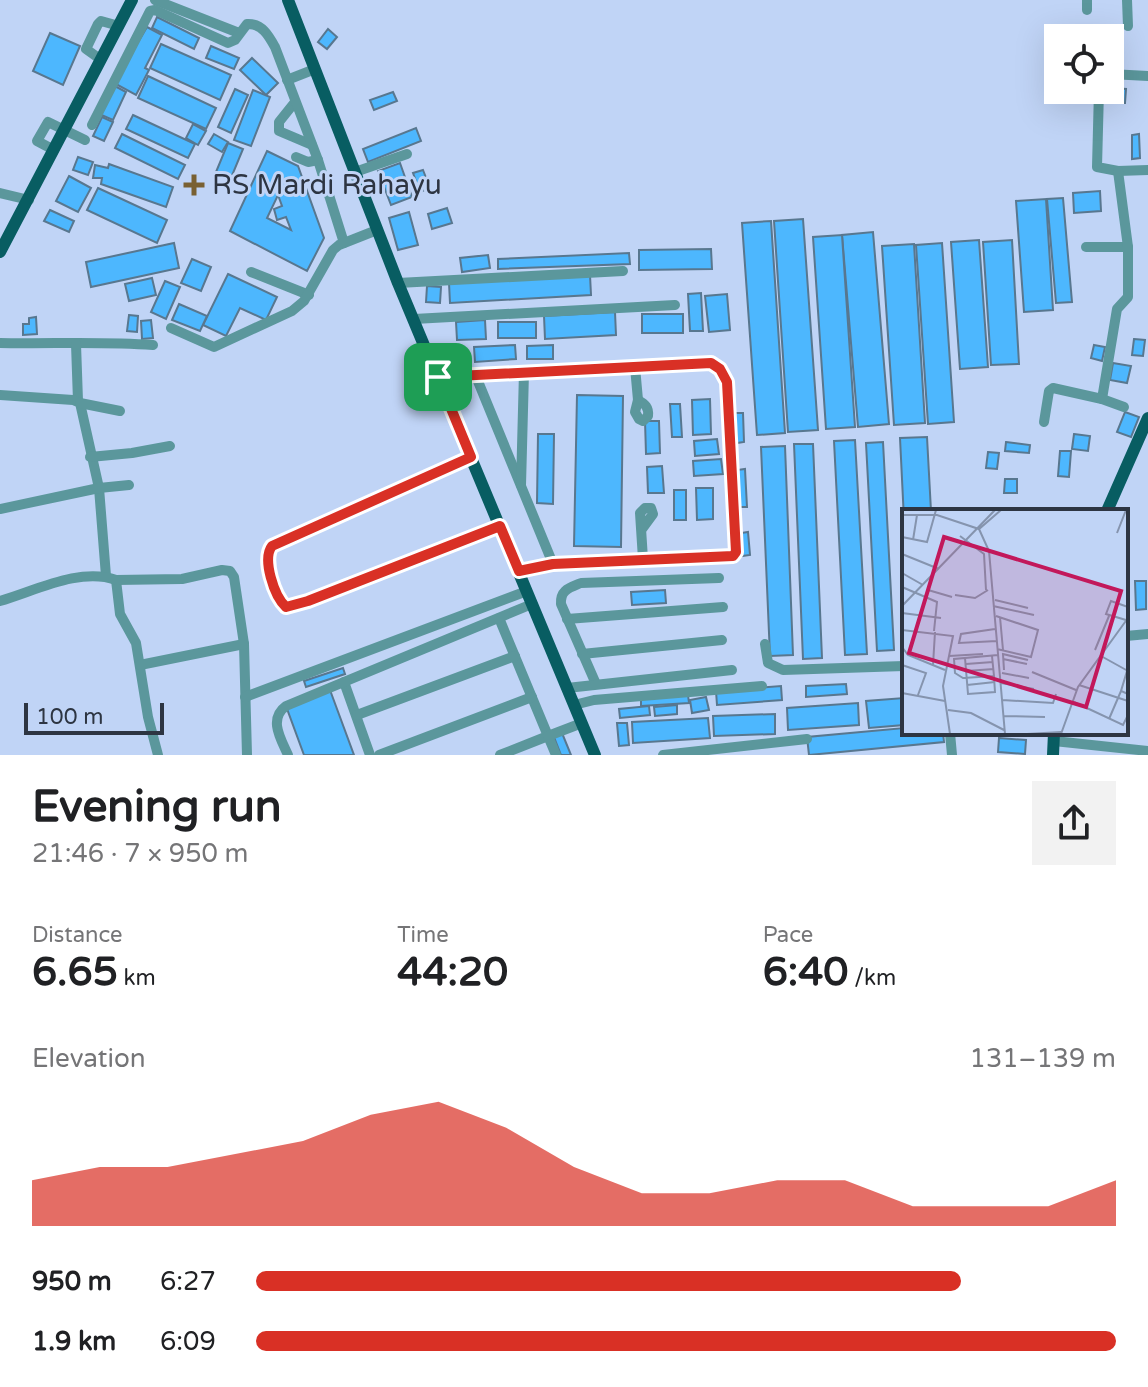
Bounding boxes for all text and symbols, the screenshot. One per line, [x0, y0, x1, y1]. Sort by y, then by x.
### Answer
map controls [1044, 24, 1124, 104]
button: locate [1044, 24, 1124, 104]
place label: RS Mardi Rahayu [212, 168, 442, 202]
marker: RS Mardi Rahayu [183, 174, 205, 196]
pin [404, 343, 472, 411]
icon: arrive [416, 355, 460, 399]
inset map [902, 509, 1128, 735]
scale bar [24, 699, 164, 735]
text: 100 m [36, 704, 103, 730]
text: Evening run [32, 781, 281, 834]
button: share [1032, 781, 1116, 865]
text: 21:46 · 7 × 950 m [32, 838, 248, 869]
text: Distance [32, 922, 123, 948]
text: Time [397, 922, 449, 948]
text: Pace [763, 922, 813, 948]
text: 6.65 [32, 948, 118, 996]
text: 44:20 [397, 948, 508, 996]
text: 6:40 [763, 948, 848, 996]
text: km [118, 965, 156, 991]
text: /km [848, 965, 896, 991]
text: Elevation [32, 1043, 146, 1074]
text: 131–139 m [970, 1043, 1116, 1074]
text: 950 m [32, 1266, 112, 1297]
text: 6:27 [160, 1266, 216, 1297]
text: 1.9 km [32, 1326, 116, 1357]
text: 6:09 [160, 1326, 216, 1357]

